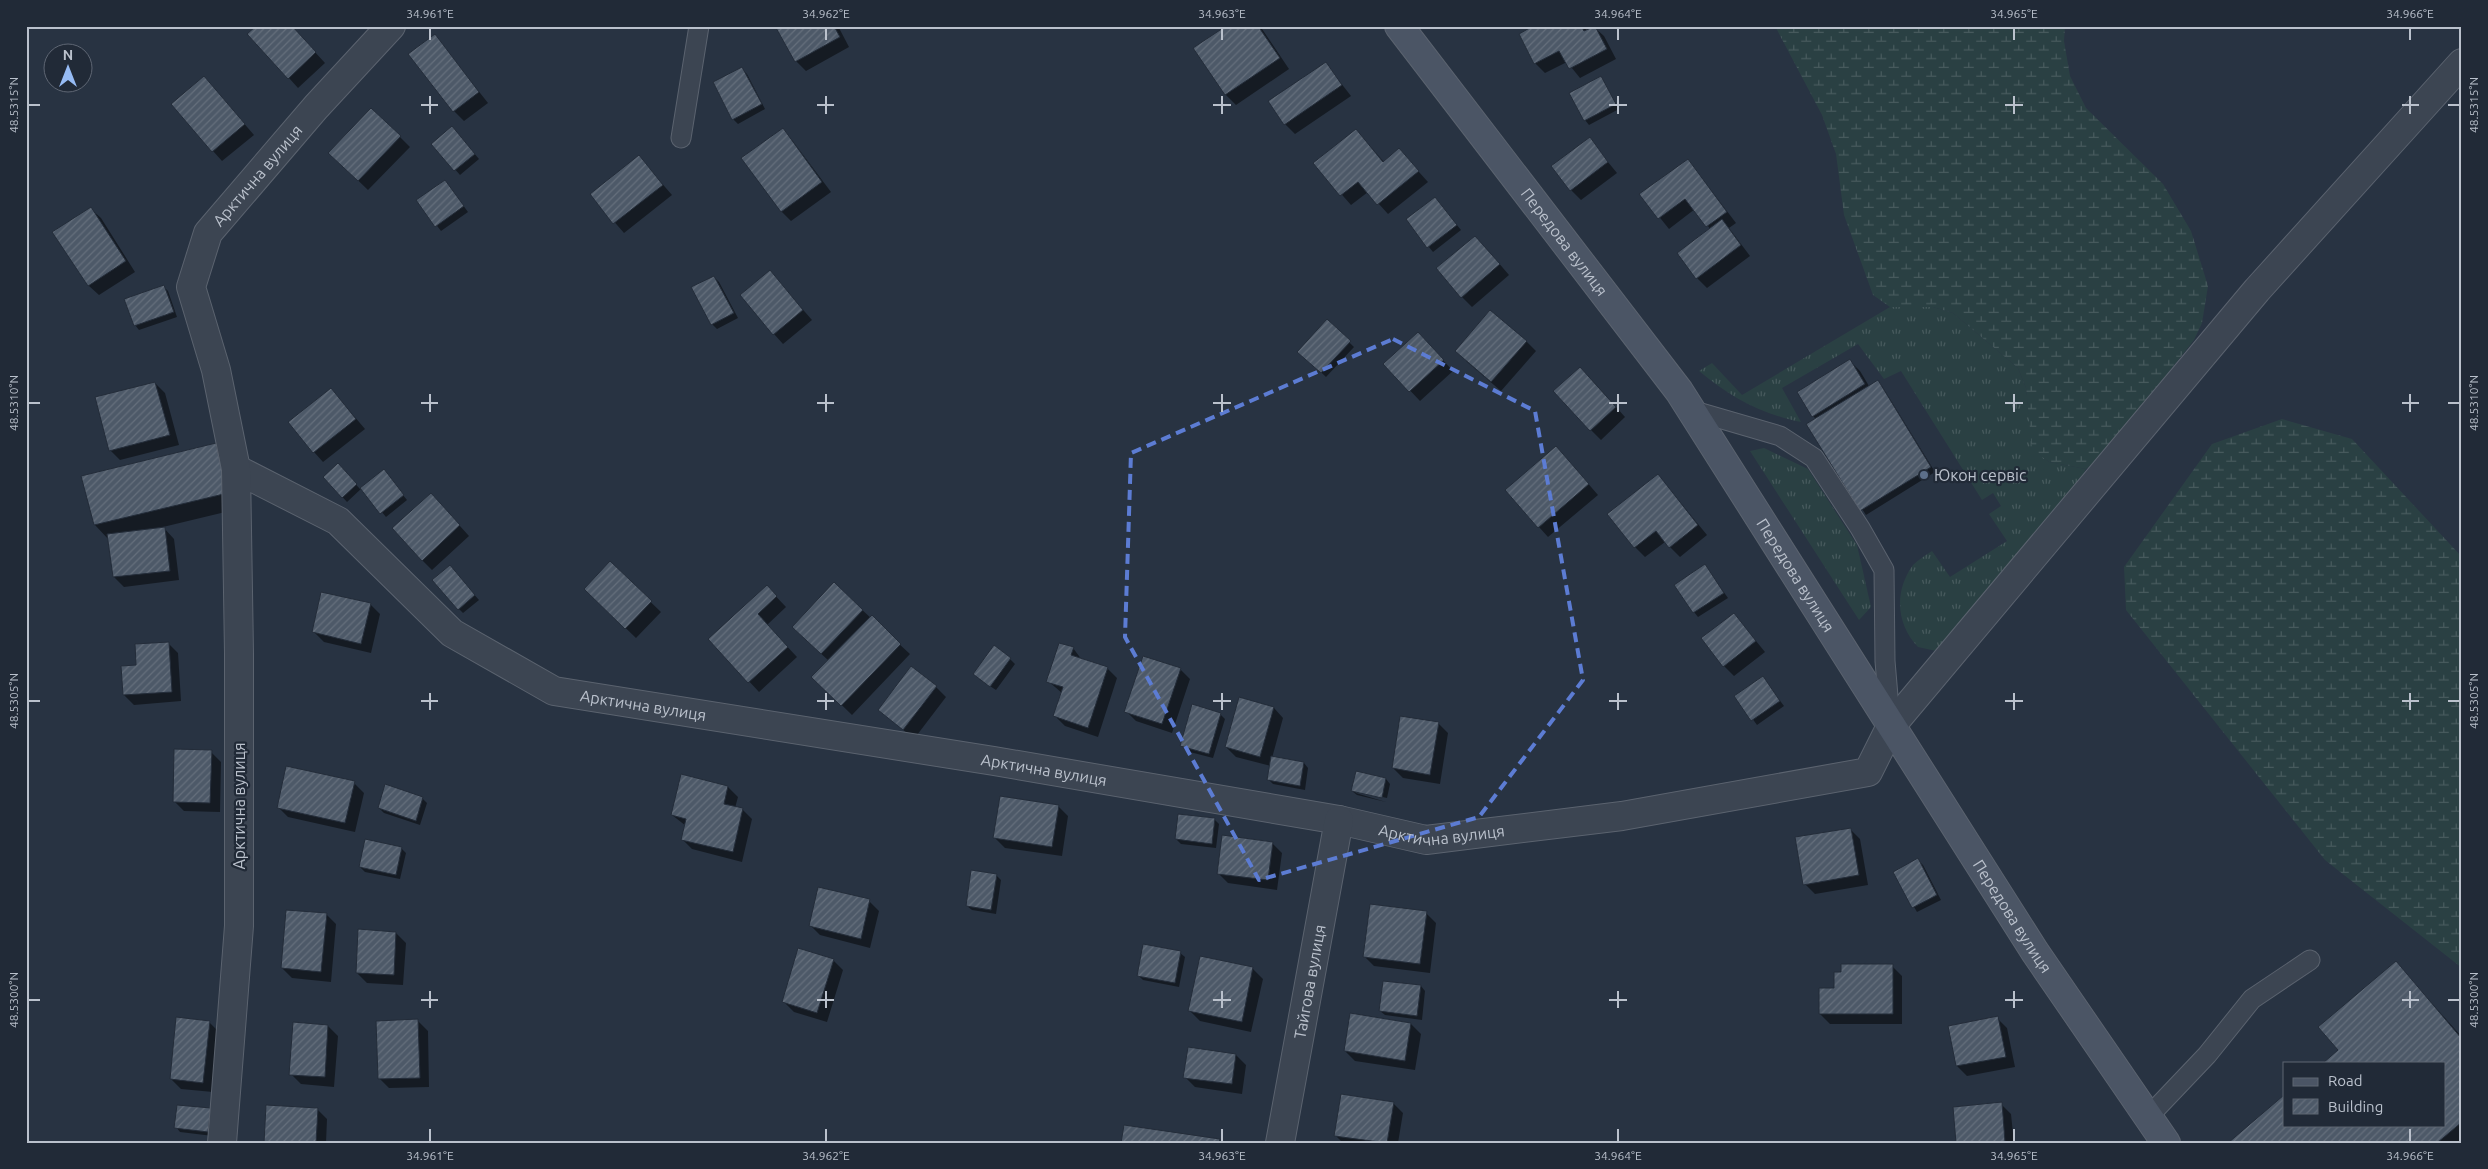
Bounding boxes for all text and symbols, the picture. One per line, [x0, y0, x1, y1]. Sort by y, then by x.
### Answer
text: 34.961°E [406, 7, 454, 20]
text: 34.962°E [802, 7, 850, 20]
text: 34.963°E [1198, 7, 1246, 20]
text: 34.964°E [1594, 7, 1642, 20]
text: 34.965°E [1990, 7, 2038, 20]
text: 34.966°E [2386, 7, 2434, 20]
north arrow [42, 42, 92, 92]
text: N [63, 47, 73, 63]
text: 48.5315°N [7, 77, 20, 133]
text: 48.5315°N [2467, 77, 2480, 133]
street label: Арктична вулиця [209, 121, 306, 229]
street label: Передова вулиця [1518, 184, 1611, 299]
text: 48.5310°N [7, 375, 20, 431]
text: 48.5310°N [2467, 375, 2480, 431]
place label: Юкон сервіс [1934, 466, 2027, 484]
marker: Юкон сервіс [1918, 469, 1930, 481]
street label: Передова вулиця [1753, 515, 1838, 635]
text: 48.5305°N [7, 673, 20, 729]
text: 48.5305°N [2467, 673, 2480, 729]
street label: Арктична вулиця [579, 686, 708, 724]
street label: Арктична вулиця [230, 742, 248, 870]
street label: Арктична вулиця [980, 750, 1108, 789]
street label: Арктична вулиця [1377, 820, 1506, 849]
street label: Передова вулиця [1970, 856, 2055, 976]
street label: Тайгова вулиця [1290, 923, 1329, 1040]
text: 48.5300°N [7, 972, 20, 1028]
text: 48.5300°N [2467, 972, 2480, 1028]
legend [2283, 1062, 2446, 1126]
text: Road [2328, 1072, 2363, 1089]
text: Building [2328, 1098, 2383, 1115]
text: 34.961°E [406, 1149, 454, 1162]
text: 34.962°E [802, 1149, 850, 1162]
text: 34.963°E [1198, 1149, 1246, 1162]
text: 34.964°E [1594, 1149, 1642, 1162]
text: 34.965°E [1990, 1149, 2038, 1162]
text: 34.966°E [2386, 1149, 2434, 1162]

